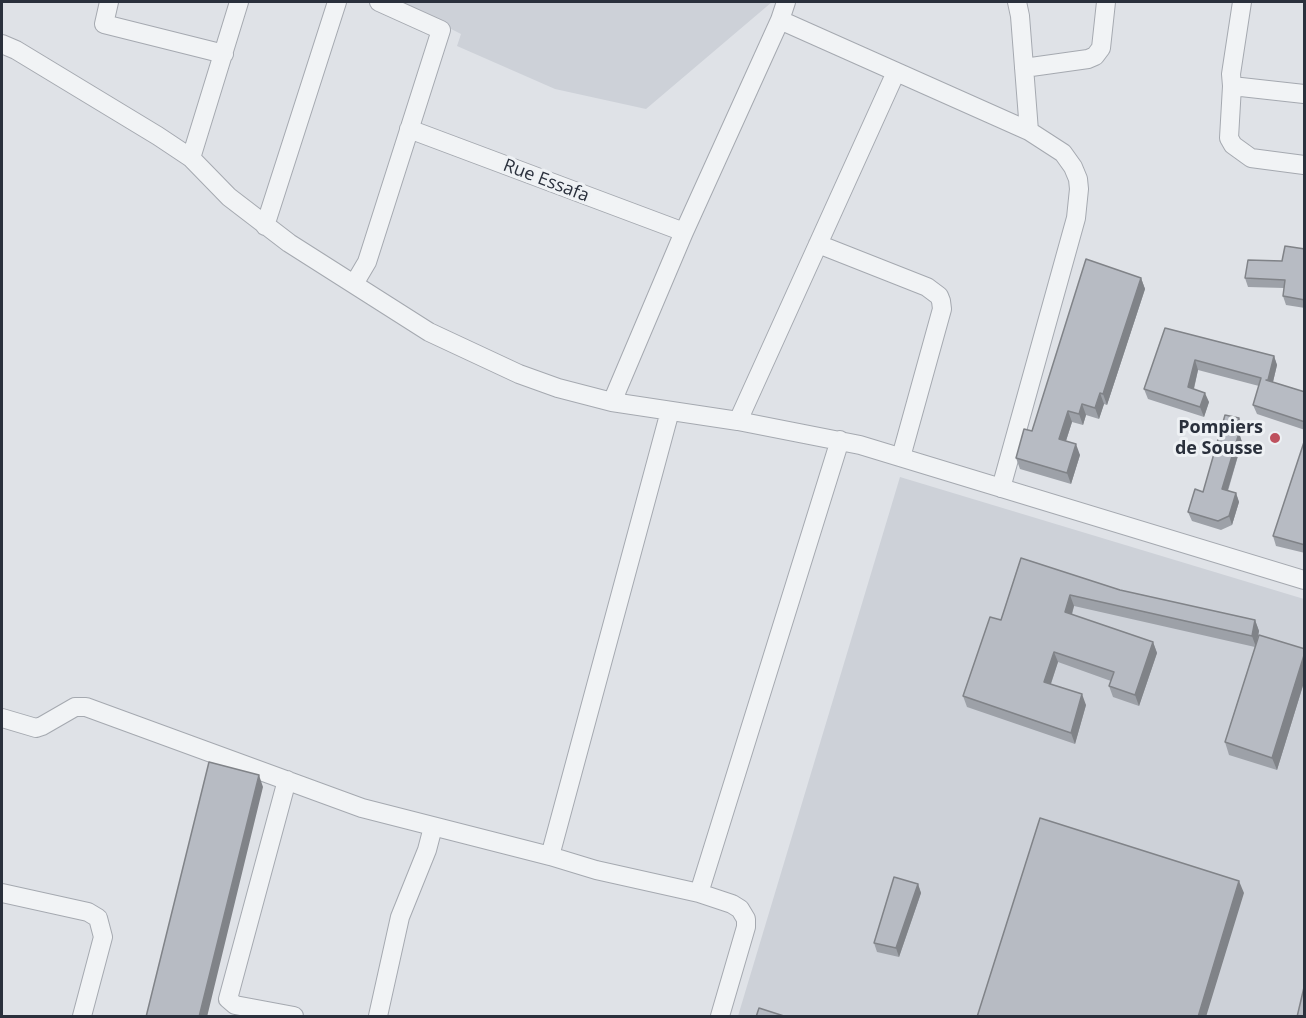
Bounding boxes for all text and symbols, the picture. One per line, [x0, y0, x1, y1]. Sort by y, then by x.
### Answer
street label: Rue Essafa [500, 155, 592, 207]
place label: Pompiers de Sousse [1175, 417, 1263, 460]
marker: Pompiers de Sousse [1268, 431, 1282, 445]

